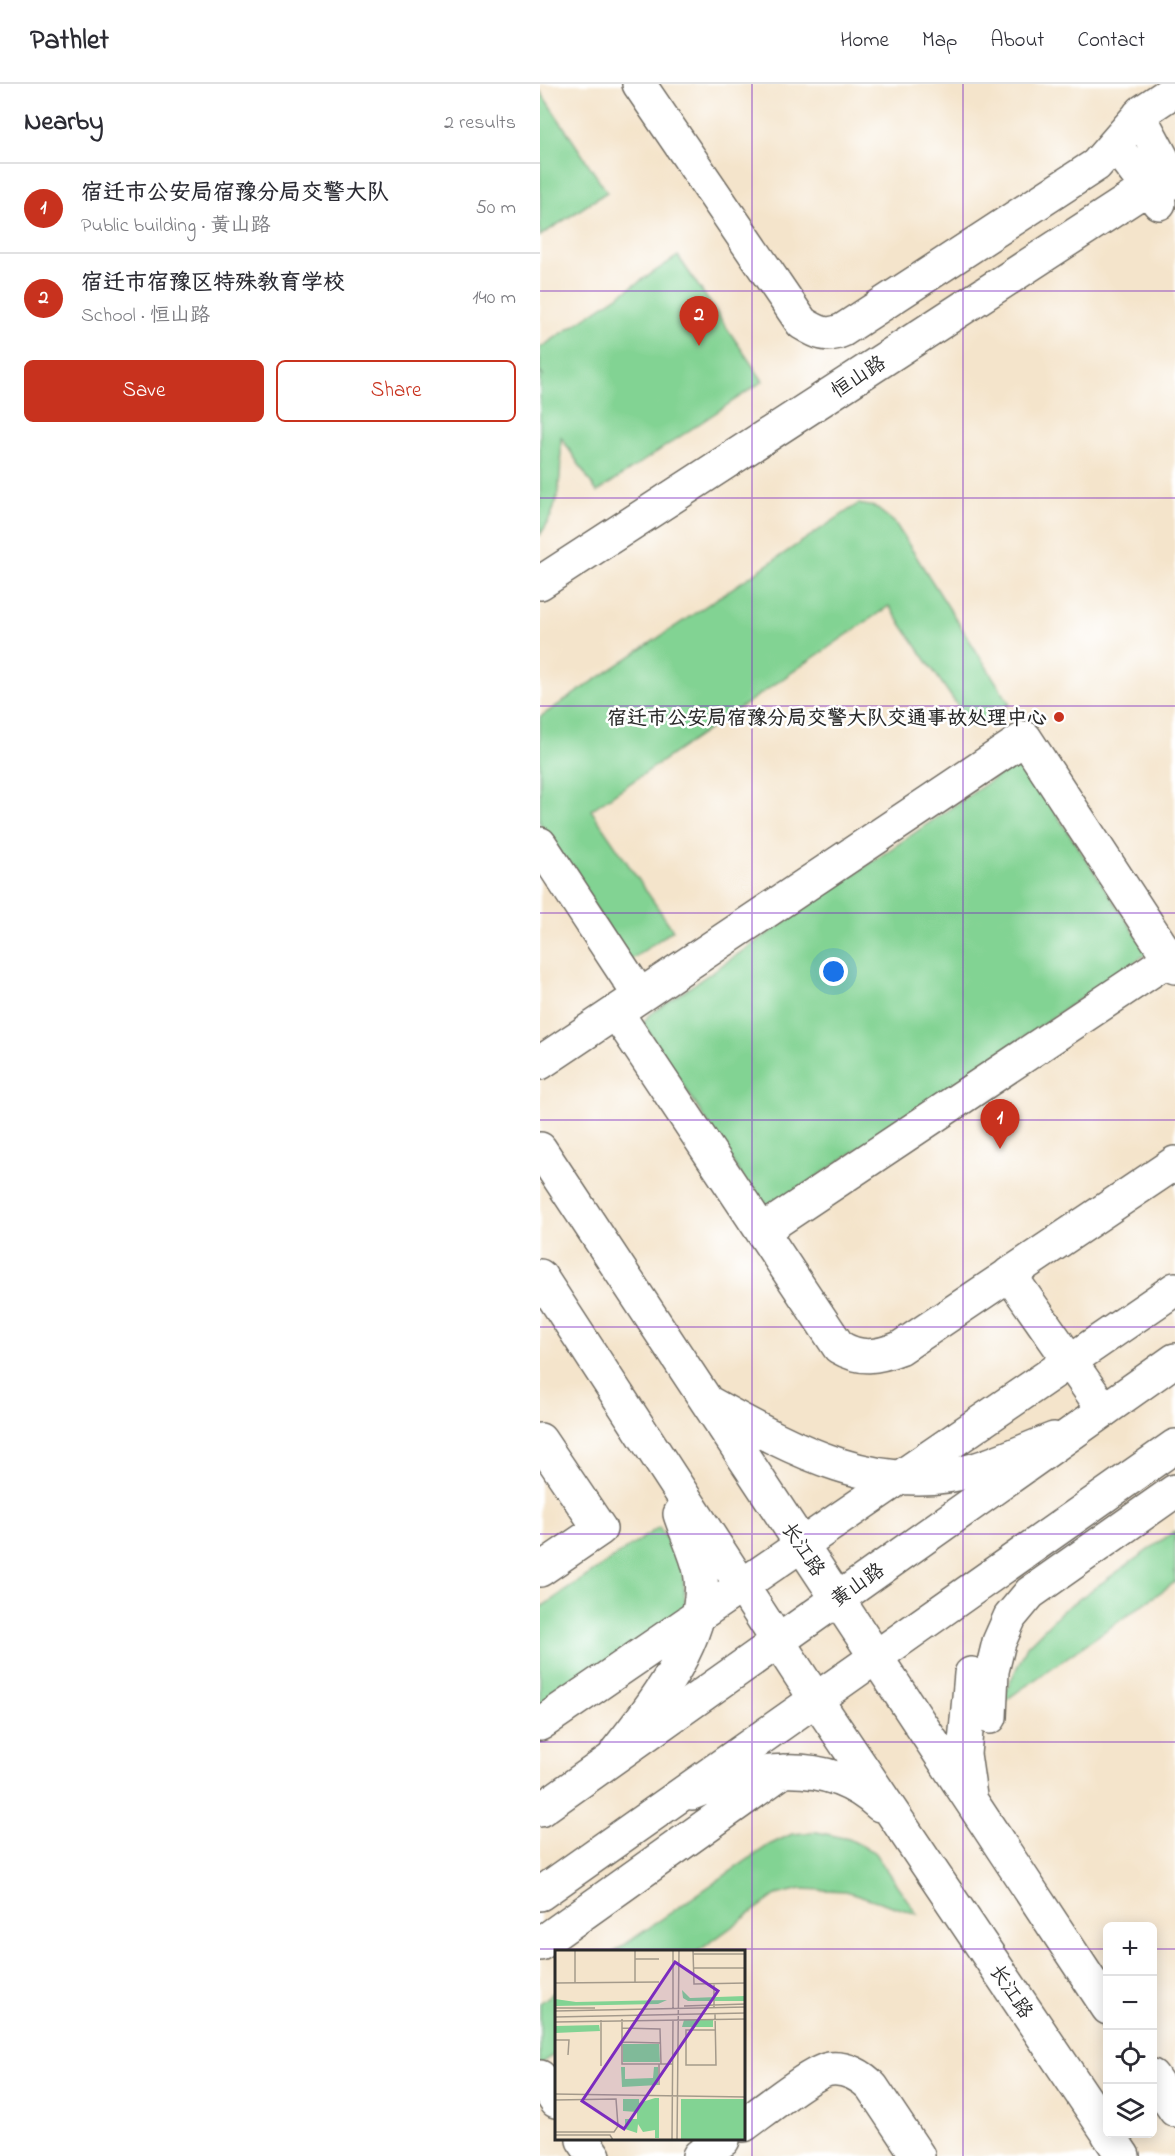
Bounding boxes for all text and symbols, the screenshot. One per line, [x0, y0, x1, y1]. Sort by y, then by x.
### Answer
text: Pathlet [30, 21, 109, 62]
text: Home [840, 26, 889, 56]
text: Map [922, 26, 957, 56]
text: About [990, 26, 1044, 56]
text: Contact [1077, 26, 1145, 56]
text: Nearby [24, 104, 103, 142]
text: 2 results [444, 109, 516, 138]
text: 宿迁市公安局宿豫分局交警大队 [81, 178, 389, 210]
text: 1 [40, 194, 47, 223]
text: 50 m [475, 194, 516, 223]
text: Public building · 黄山路 [81, 212, 270, 241]
text: 宿迁市宿豫区特殊教育学校 [81, 268, 345, 300]
text: 2 [39, 284, 48, 313]
text: 140 m [472, 284, 516, 313]
pin: 2 [680, 296, 718, 346]
text: School · 恒山路 [81, 302, 210, 331]
street label: 恒山路 [826, 349, 893, 407]
button: Save [24, 360, 264, 422]
button: Share [276, 360, 516, 422]
place label: 宿迁市公安局宿豫分局交警大队交通事故处理中心 [607, 705, 1047, 734]
marker: 宿迁市公安局宿豫分局交警大队交通事故处理中心 [1052, 710, 1066, 724]
your location [819, 957, 848, 986]
pin: 1 [980, 1100, 1020, 1149]
street label: 长江路 [773, 1517, 831, 1584]
street label: 黄山路 [826, 1556, 892, 1615]
map controls [1103, 1922, 1157, 2138]
button: + [1103, 1922, 1157, 1976]
inset map [555, 1950, 746, 2141]
street label: 长江路 [981, 1959, 1039, 2026]
button: − [1103, 1976, 1157, 2030]
button: locate [1103, 2030, 1157, 2084]
button: layers [1103, 2084, 1157, 2138]

